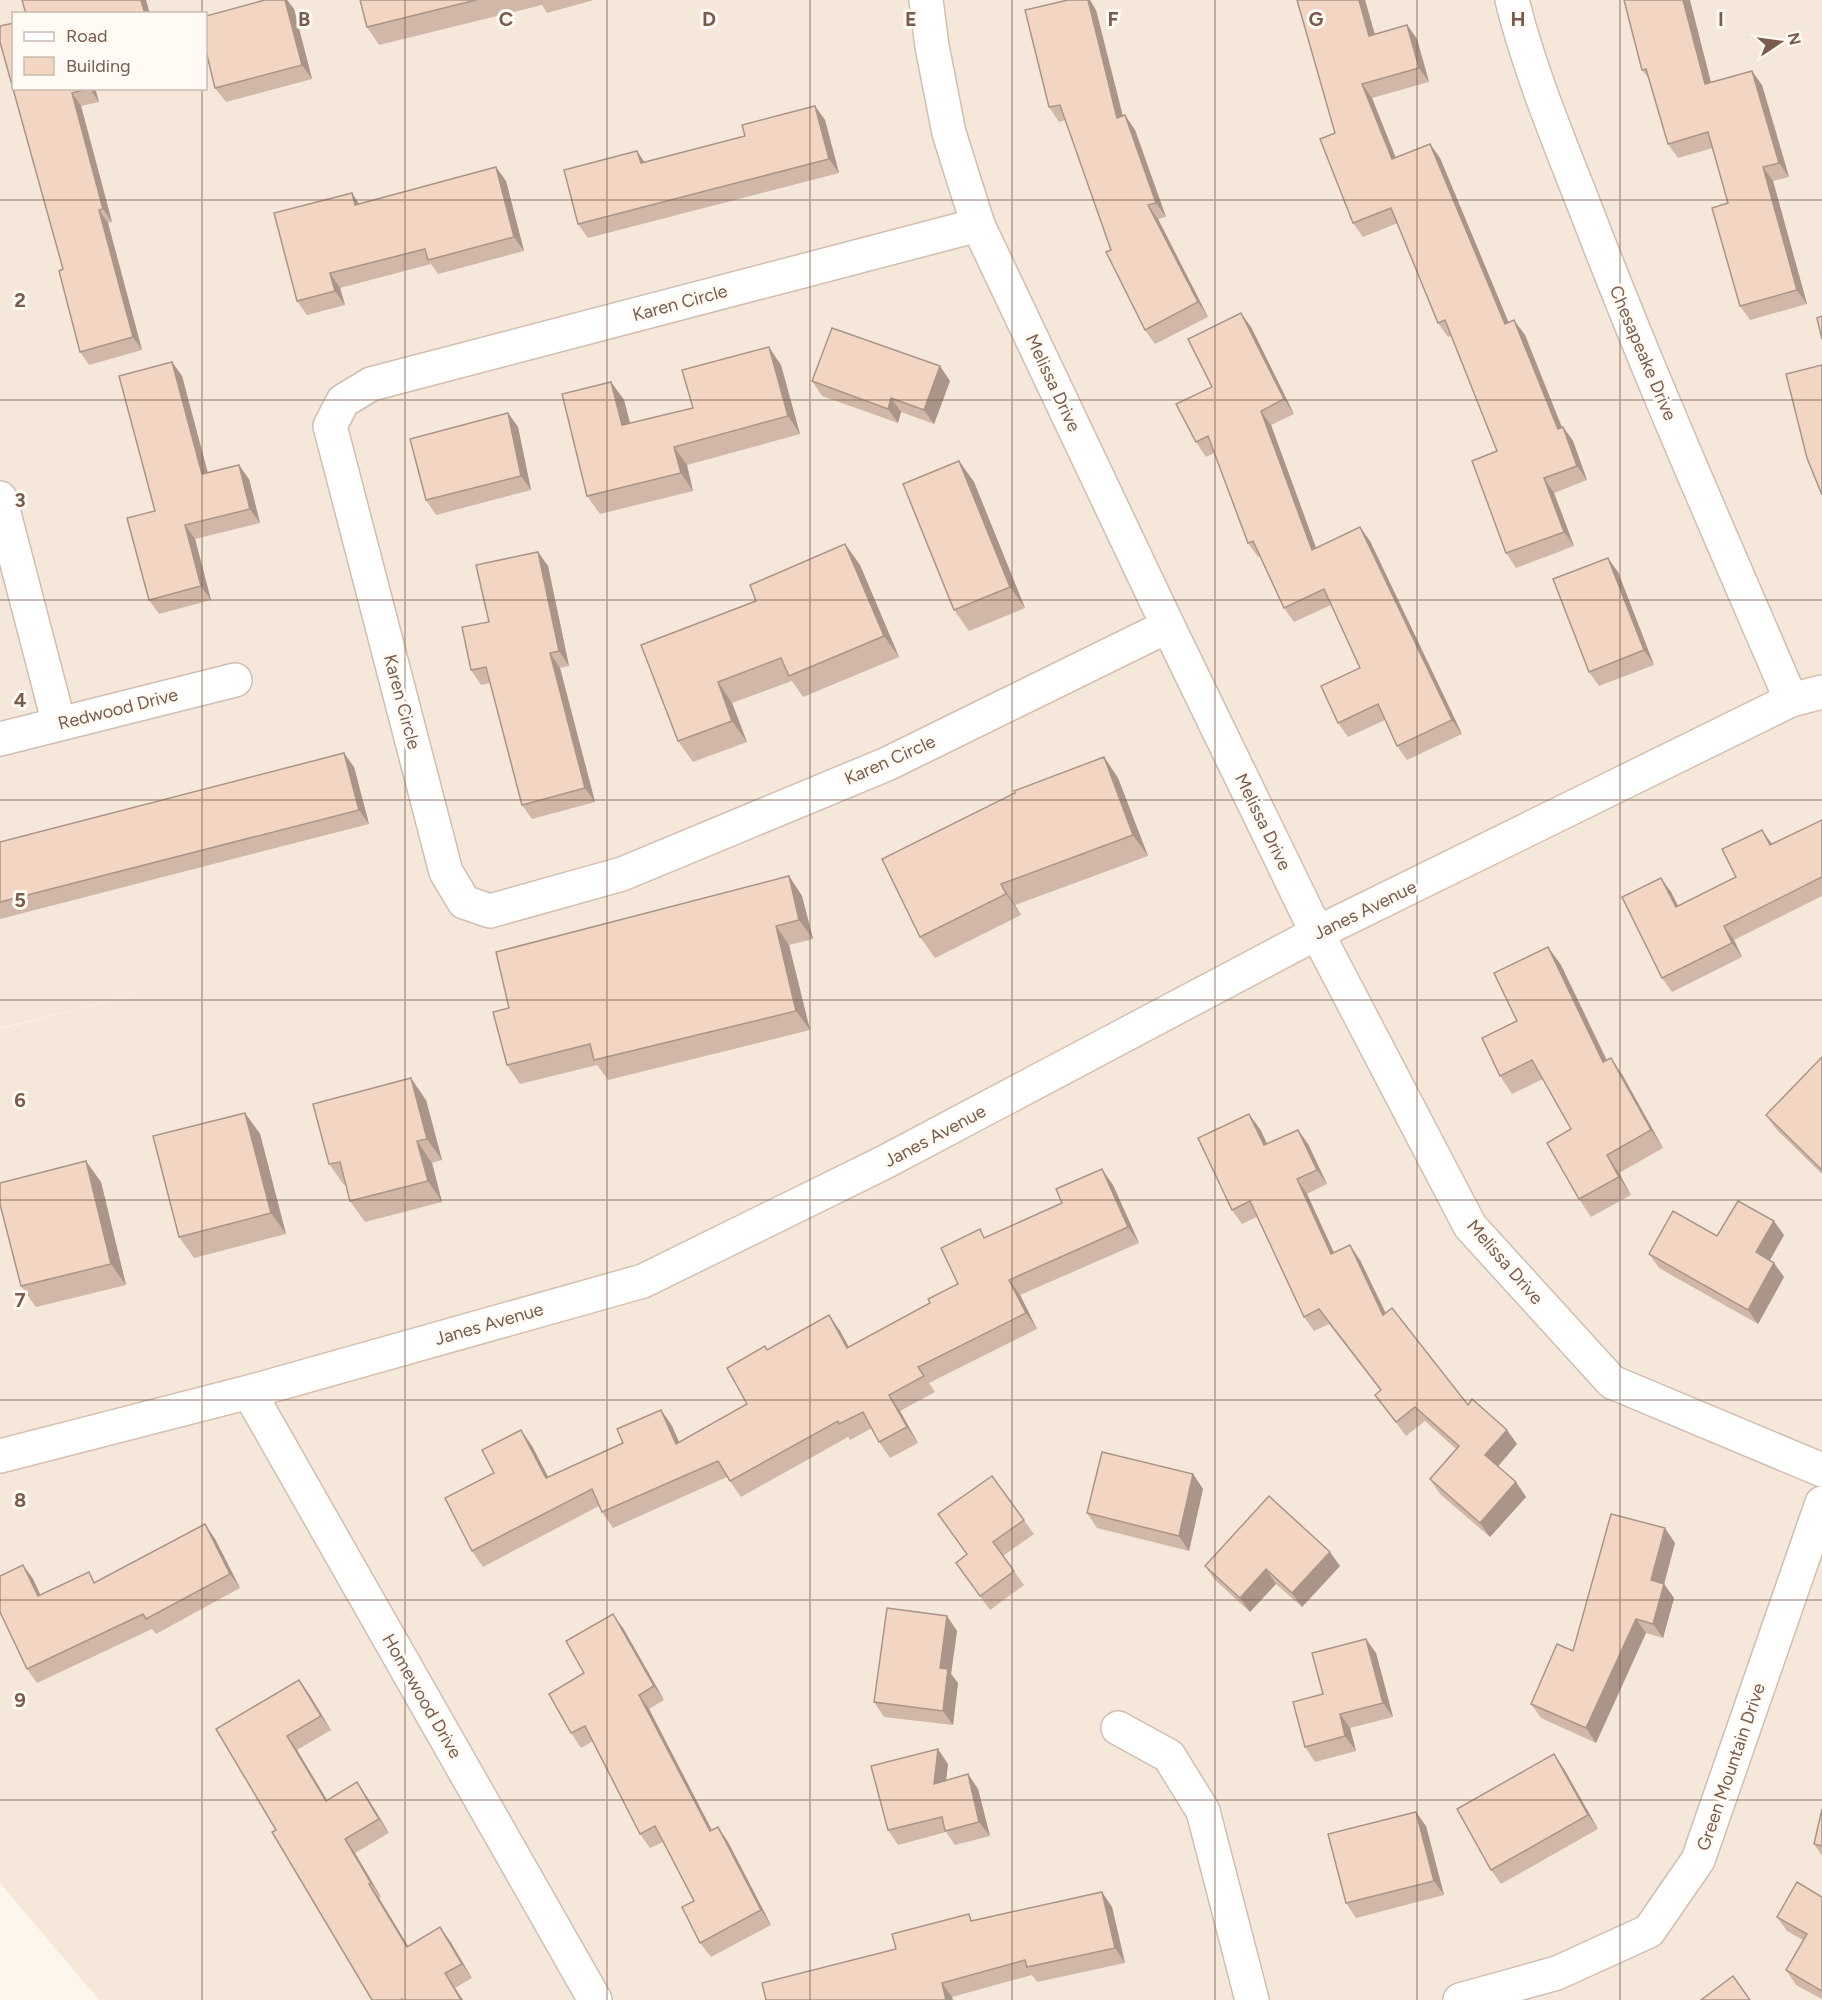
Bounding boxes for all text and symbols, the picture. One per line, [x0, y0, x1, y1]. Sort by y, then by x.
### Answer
text: B [298, 7, 310, 31]
text: C [499, 7, 513, 31]
text: D [702, 7, 716, 31]
text: E [905, 7, 917, 31]
text: F [1107, 7, 1119, 31]
text: G [1309, 7, 1324, 31]
text: H [1511, 7, 1526, 31]
text: I [1718, 7, 1724, 31]
legend [12, 12, 207, 90]
north arrow [1750, 12, 1810, 72]
text: Road [66, 25, 107, 47]
text: N [1783, 31, 1805, 47]
text: Building [66, 55, 131, 77]
street label: Karen Circle [630, 280, 730, 326]
street label: Chesapeake Drive [1605, 282, 1681, 424]
text: 2 [14, 288, 26, 312]
street label: Melissa Drive [1021, 331, 1085, 435]
text: 3 [14, 488, 26, 512]
street label: Karen Circle [379, 652, 425, 752]
street label: Redwood Drive [56, 683, 181, 735]
text: 4 [14, 688, 27, 712]
street label: Karen Circle [841, 730, 939, 790]
street label: Melissa Drive [1230, 770, 1296, 874]
street label: Janes Avenue [1310, 875, 1420, 944]
text: 5 [14, 888, 26, 912]
text: 6 [14, 1088, 26, 1112]
street label: Janes Avenue [880, 1100, 990, 1172]
street label: Melissa Drive [1462, 1215, 1548, 1309]
text: 7 [14, 1288, 26, 1312]
street label: Janes Avenue [432, 1298, 546, 1350]
text: 8 [14, 1488, 26, 1512]
street label: Homewood Drive [377, 1630, 467, 1762]
street label: Green Mountain Drive [1692, 1680, 1770, 1854]
text: 9 [14, 1688, 26, 1712]

